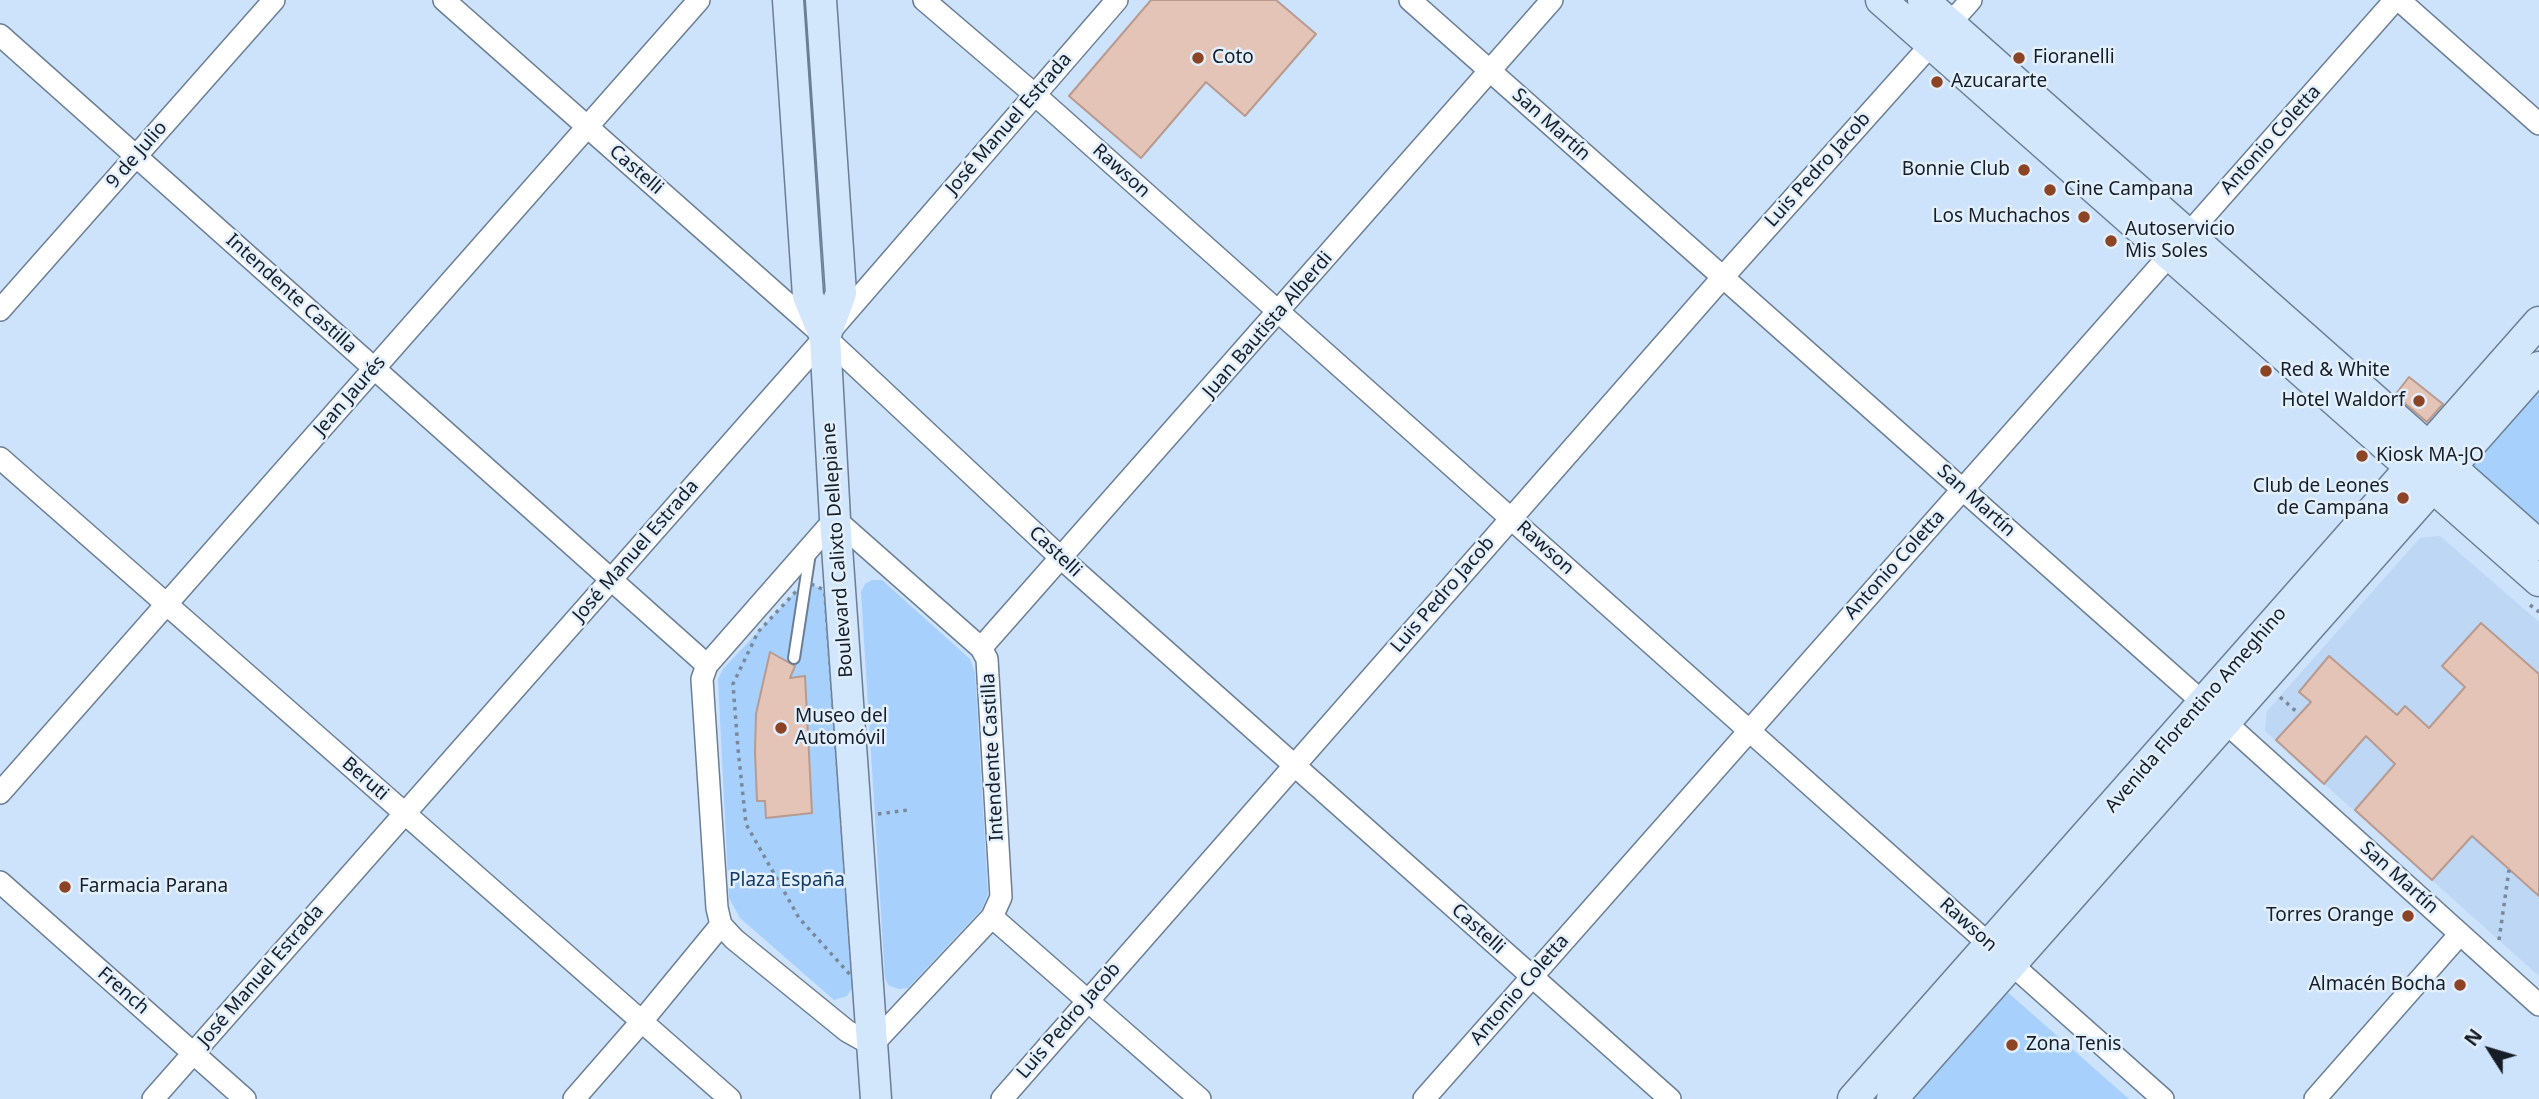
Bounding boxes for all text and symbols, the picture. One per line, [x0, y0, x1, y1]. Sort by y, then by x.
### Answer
place label: Coto [1212, 47, 1254, 69]
place label: Fioranelli [2033, 47, 2115, 69]
street label: José Manuel Estrada [941, 48, 1077, 200]
marker: Coto [1190, 50, 1206, 66]
marker: Fioranelli [2011, 50, 2027, 66]
place label: Azucararte [1951, 71, 2047, 93]
marker: Azucararte [1929, 74, 1945, 90]
street label: Antonio Coletta [2216, 81, 2326, 199]
street label: San Martín [1507, 84, 1595, 166]
street label: Luis Pedro Jacob [1760, 108, 1876, 232]
street label: 9 de Julio [102, 117, 172, 193]
street label: Rawson [1087, 139, 1155, 203]
street label: Castelli [604, 140, 668, 200]
place label: Bonnie Club [1902, 159, 2010, 181]
marker: Bonnie Club [2016, 162, 2032, 178]
place label: Cine Campana [2064, 179, 2193, 201]
marker: Cine Campana [2042, 182, 2058, 198]
place label: Los Muchachos [1933, 206, 2070, 228]
marker: Los Muchachos [2076, 209, 2092, 225]
place label: Autoservicio Mis Soles [2125, 219, 2235, 263]
street label: Intendente Castilla [221, 229, 361, 359]
marker: Autoservicio Mis Soles [2103, 233, 2119, 249]
street label: Juan Bautista Alberdi [1198, 247, 1338, 403]
street label: Jean Jaurés [309, 351, 391, 441]
place label: Red & White [2280, 360, 2390, 382]
marker: Red & White [2258, 363, 2274, 379]
place label: Hotel Waldorf [2282, 390, 2405, 412]
marker: Hotel Waldorf [2411, 393, 2427, 409]
street label: Boulevard Calixto Dellepiane [818, 422, 858, 678]
place label: Kiosk MA-JO [2376, 445, 2484, 467]
marker: Kiosk MA-JO [2354, 448, 2370, 464]
street label: San Martín [1932, 460, 2020, 542]
street label: José Manuel Estrada [568, 475, 704, 627]
place label: Club de Leones de Campana [2253, 476, 2389, 520]
marker: Club de Leones de Campana [2395, 490, 2411, 506]
street label: Antonio Coletta [1840, 506, 1950, 624]
street label: Rawson [1511, 516, 1579, 580]
street label: Castelli [1024, 522, 1086, 582]
street label: Luis Pedro Jacob [1386, 532, 1500, 658]
street label: Avenida Florentino Ameghino [2101, 603, 2291, 817]
street label: Intendente Castilla [977, 672, 1009, 842]
place label: Museo del Automóvil [795, 706, 888, 750]
marker: Museo del Automóvil [773, 720, 789, 736]
street label: Beruti [337, 753, 393, 805]
street label: San Martín [2355, 837, 2443, 919]
park label: Plaza España [729, 870, 845, 892]
place label: Farmacia Parana [79, 876, 228, 898]
marker: Farmacia Parana [57, 879, 73, 895]
street label: Rawson [1934, 893, 2002, 957]
street label: Castelli [1447, 899, 1509, 959]
street label: José Manuel Estrada [193, 900, 329, 1052]
place label: Torres Orange [2266, 905, 2394, 927]
marker: Torres Orange [2400, 908, 2416, 924]
street label: Antonio Coletta [1466, 930, 1574, 1050]
street label: Luis Pedro Jacob [1012, 958, 1126, 1084]
street label: French [93, 963, 153, 1019]
place label: Almacén Bocha [2309, 974, 2446, 996]
marker: Almacén Bocha [2452, 977, 2468, 993]
north arrow [2455, 1015, 2525, 1085]
text: N [2458, 1023, 2488, 1051]
place label: Zona Tenis [2026, 1034, 2121, 1056]
marker: Zona Tenis [2004, 1037, 2020, 1053]

